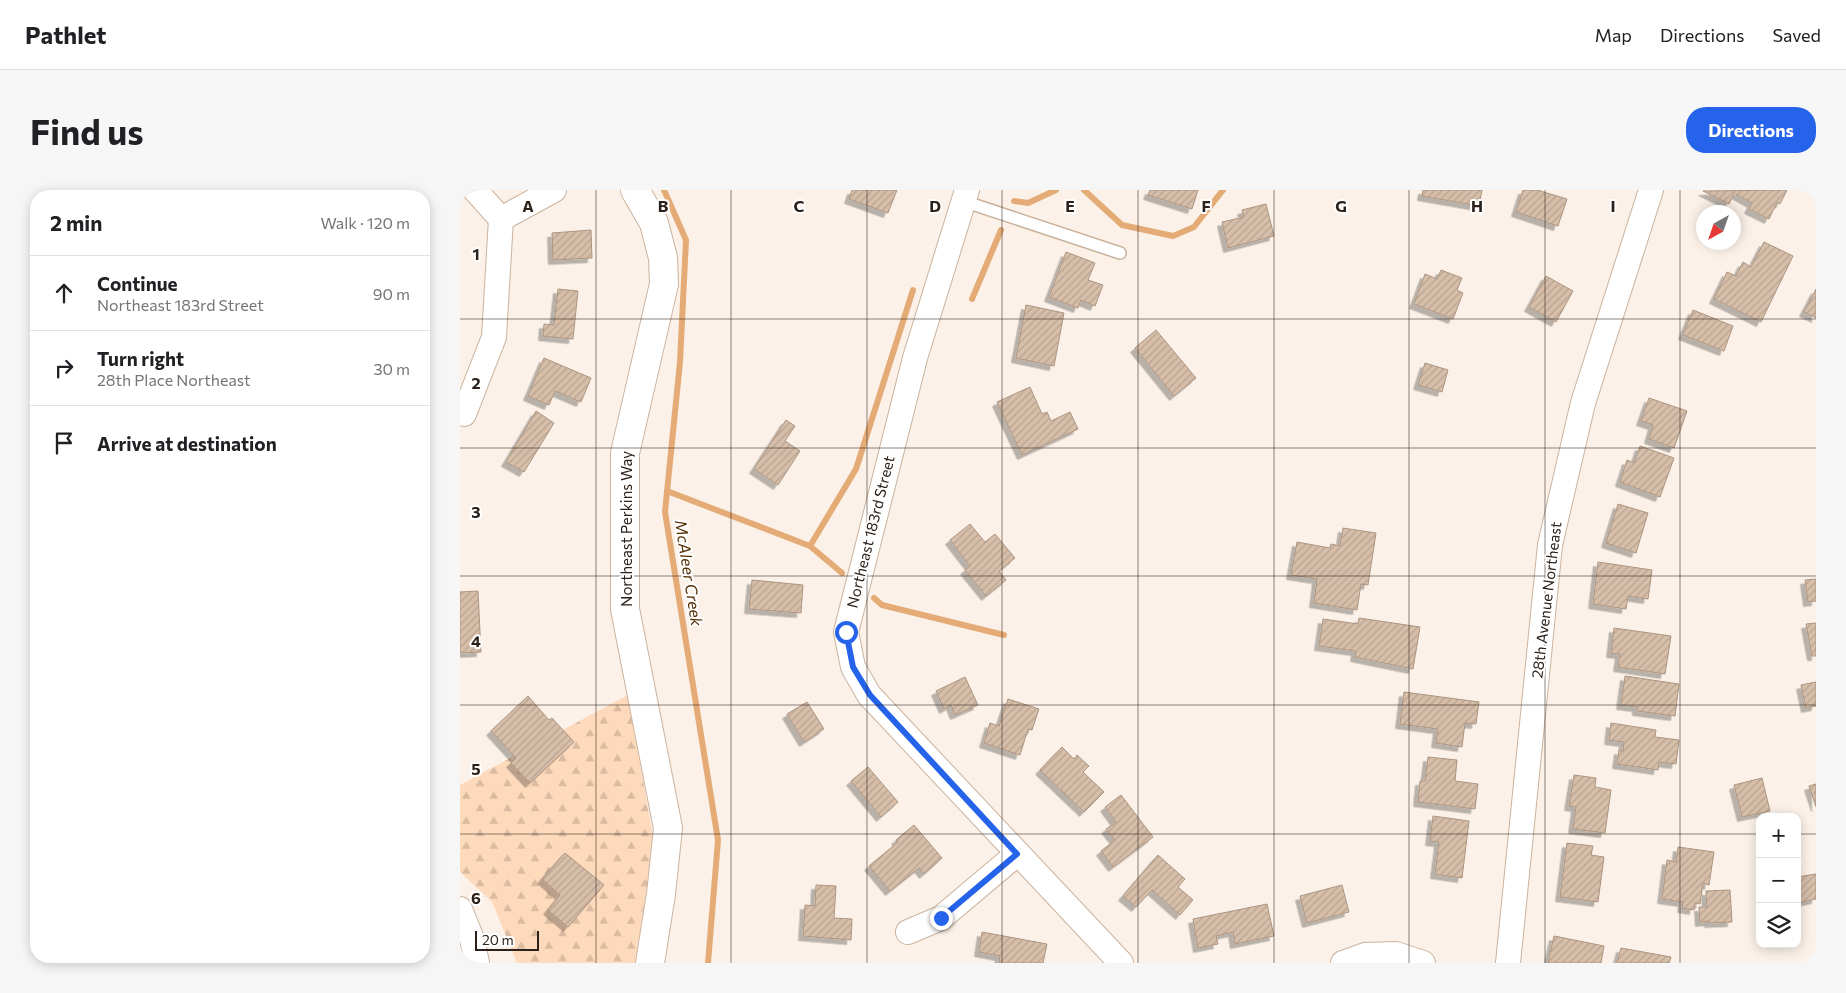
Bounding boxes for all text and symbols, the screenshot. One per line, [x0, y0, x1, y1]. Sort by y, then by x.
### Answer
text: Pathlet [25, 20, 106, 49]
text: Map [1595, 24, 1632, 46]
text: Directions [1660, 24, 1744, 46]
text: Saved [1772, 24, 1821, 46]
button: Directions [1686, 107, 1816, 153]
text: Find us [30, 109, 144, 152]
text: A [522, 196, 534, 215]
text: B [658, 196, 669, 215]
text: C [794, 196, 805, 215]
text: D [929, 196, 941, 215]
text: E [1065, 196, 1075, 215]
text: F [1201, 196, 1211, 215]
text: G [1335, 196, 1347, 215]
text: H [1471, 196, 1483, 215]
text: I [1610, 196, 1616, 215]
north arrow [1696, 205, 1741, 250]
text: 2 min [50, 210, 102, 235]
text: Walk · 120 m [320, 213, 410, 232]
text: 1 [472, 244, 480, 263]
text: Continue [97, 272, 177, 295]
icon: ahead [50, 279, 78, 307]
text: 90 m [373, 284, 410, 303]
text: Northeast 183rd Street [97, 295, 264, 314]
text: Turn right [97, 347, 184, 370]
icon: right [50, 354, 78, 382]
text: 30 m [373, 359, 410, 378]
text: 28th Place Northeast [97, 370, 251, 389]
text: 2 [471, 373, 481, 392]
icon: arrive [50, 429, 78, 457]
text: Arrive at destination [97, 432, 277, 455]
street label: Northeast Perkins Way [617, 451, 635, 607]
street label: Northeast 183rd Street [842, 454, 898, 610]
text: 3 [471, 502, 481, 521]
water label: McAleer Creek [672, 518, 707, 628]
street label: 28th Avenue Northeast [1527, 521, 1565, 679]
route start [835, 621, 858, 644]
text: 4 [471, 631, 481, 650]
text: 5 [471, 759, 481, 778]
map controls [1756, 813, 1801, 948]
button: + [1756, 813, 1801, 858]
button: − [1756, 858, 1801, 903]
text: 6 [471, 888, 481, 907]
button: layers [1756, 903, 1801, 948]
route end [930, 907, 953, 930]
scale bar [475, 928, 539, 951]
text: 20 m [482, 931, 514, 948]

